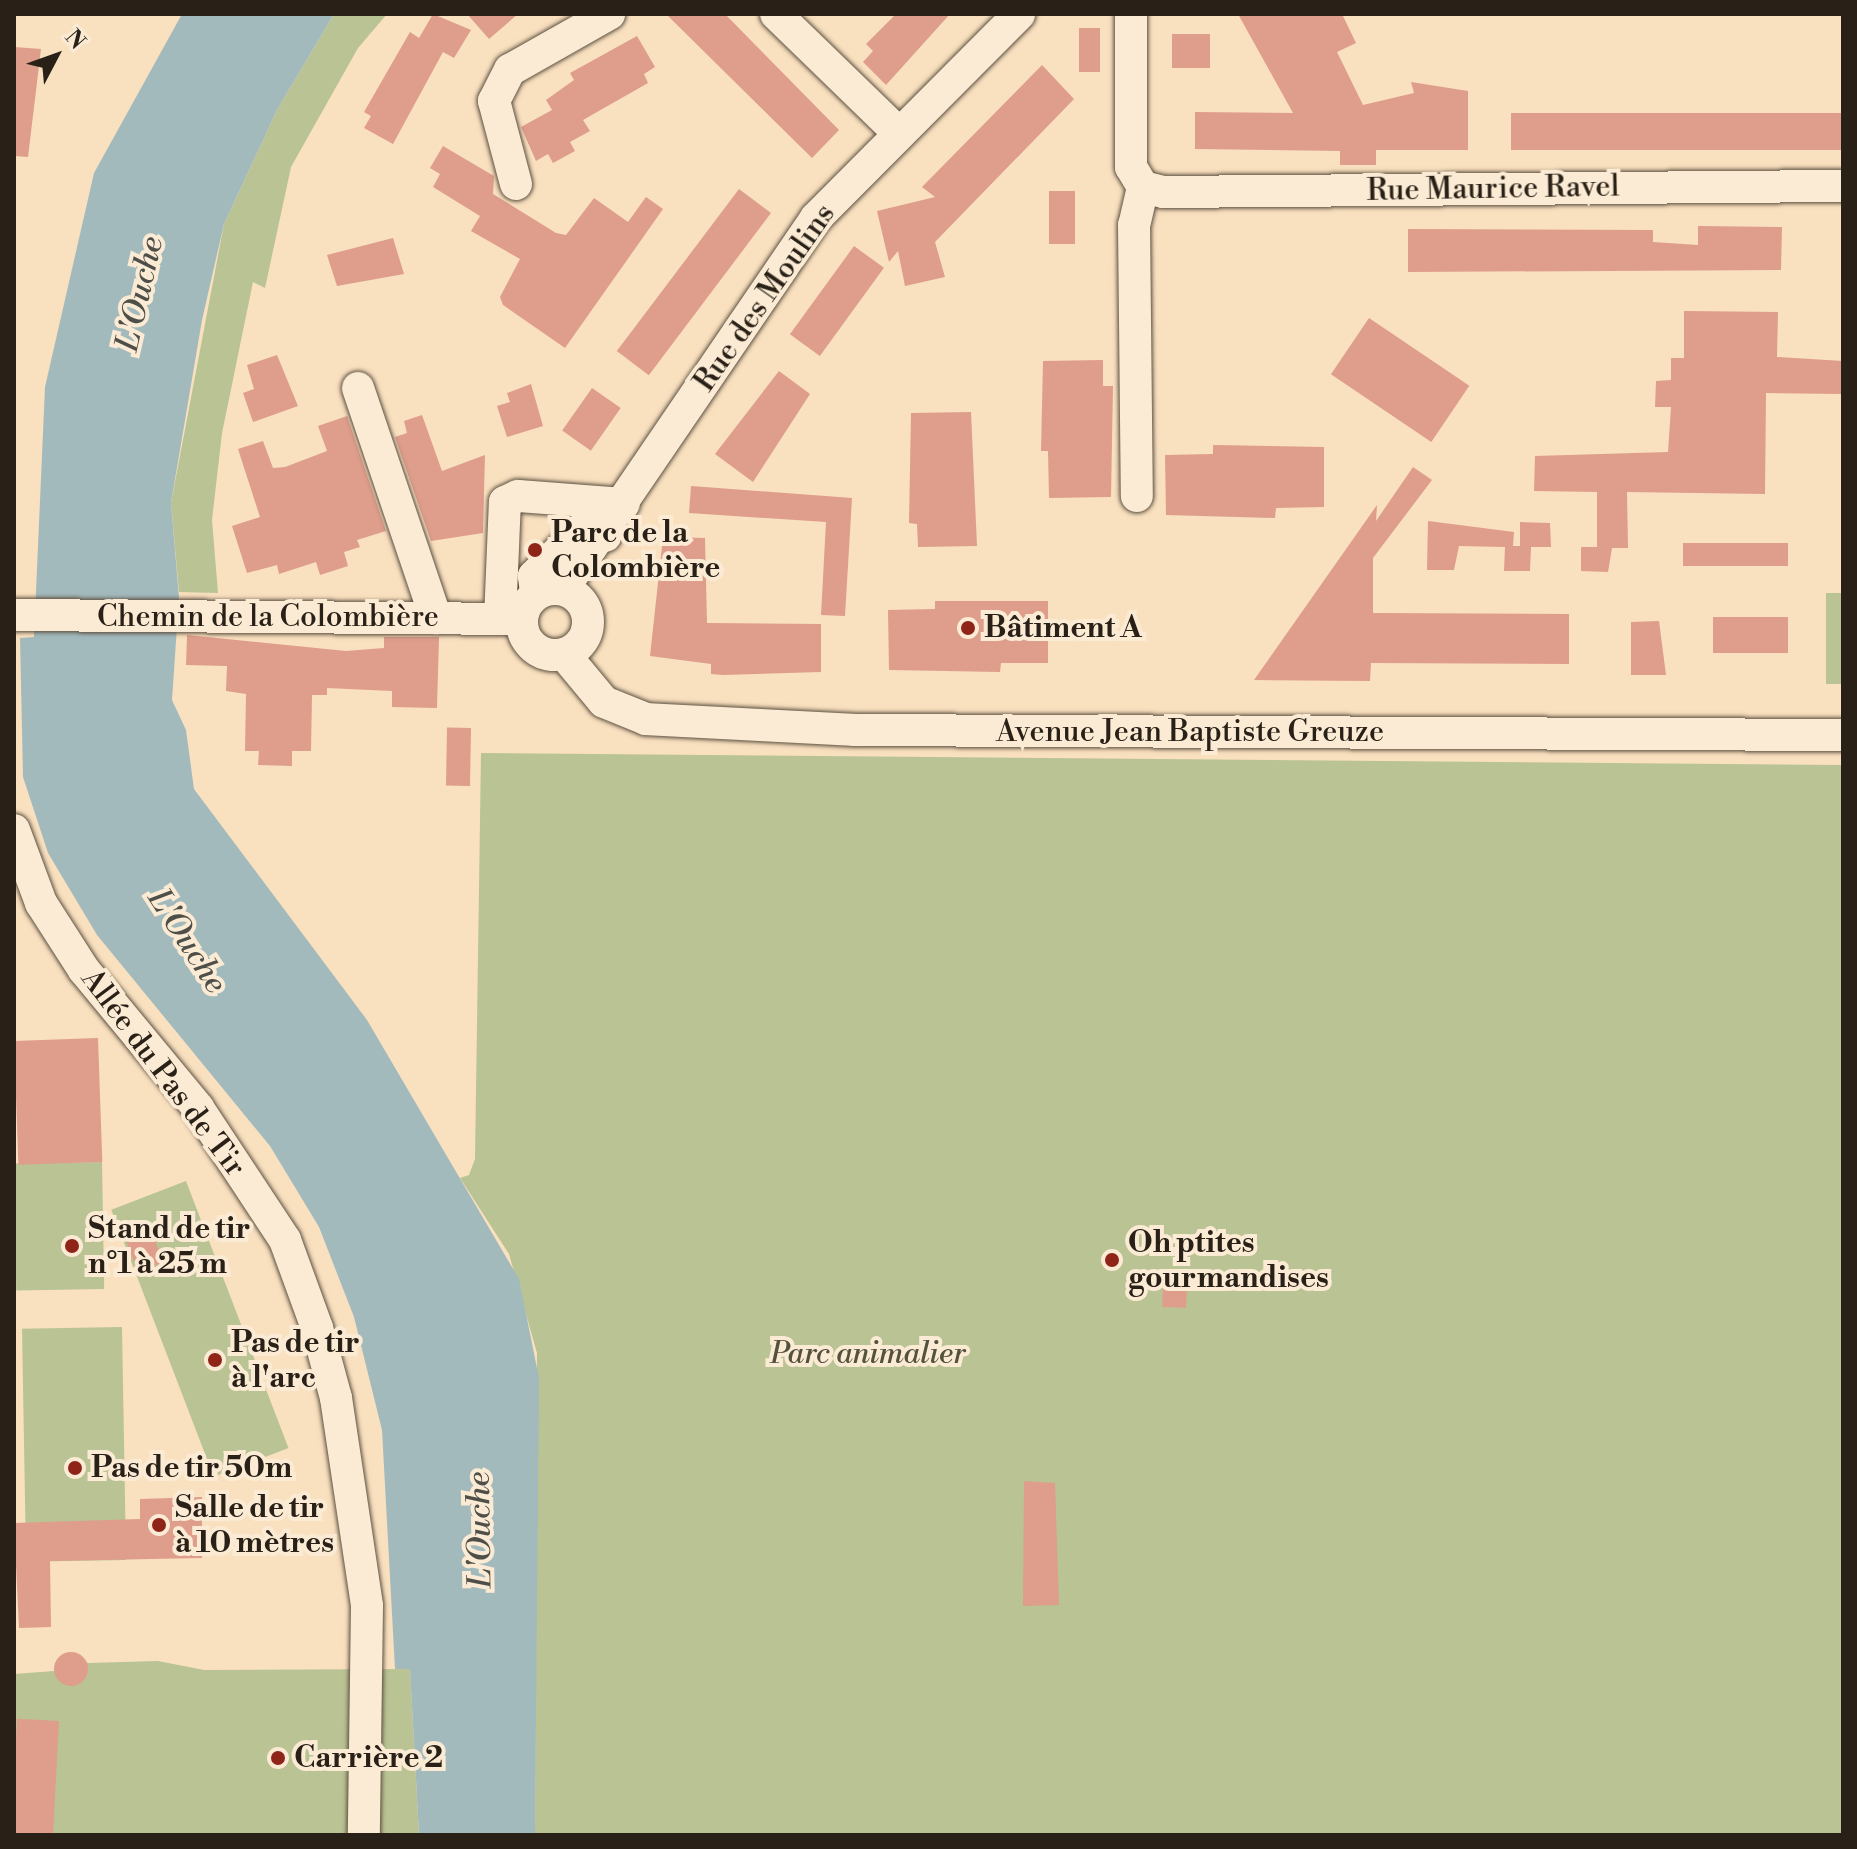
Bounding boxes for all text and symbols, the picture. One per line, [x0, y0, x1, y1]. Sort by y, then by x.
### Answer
north arrow [16, 16, 96, 96]
text: N [59, 25, 90, 55]
street label: Rue Maurice Ravel [1366, 169, 1620, 209]
street label: Rue des Moulins [687, 197, 843, 399]
water label: L'Ouche [108, 233, 172, 355]
place label: Parc de la Colombière [551, 515, 720, 586]
marker: Parc de la Colombière [526, 541, 544, 559]
street label: Chemin de la Colombière [97, 599, 439, 635]
place label: Bâtiment A [984, 610, 1142, 646]
marker: Bâtiment A [959, 619, 977, 637]
street label: Avenue Jean Baptiste Greuze [996, 714, 1384, 750]
water label: L'Ouche [139, 882, 235, 1000]
street label: Allée du Pas de Tir [73, 962, 253, 1184]
place label: Stand de tir n°1 à 25 m [88, 1211, 250, 1282]
place label: Oh ptites gourmandises [1128, 1225, 1329, 1296]
marker: Stand de tir n°1 à 25 m [63, 1237, 81, 1255]
marker: Oh ptites gourmandises [1103, 1251, 1121, 1269]
place label: Pas de tir à l'arc [231, 1325, 360, 1396]
park label: Parc animalier [770, 1336, 966, 1372]
marker: Pas de tir à l'arc [206, 1351, 224, 1369]
place label: Pas de tir 50m [91, 1450, 292, 1486]
marker: Pas de tir 50m [66, 1459, 84, 1477]
water label: L'Ouche [460, 1471, 500, 1589]
place label: Salle de tir à 10 mètres [175, 1490, 334, 1560]
marker: Salle de tir à 10 mètres [150, 1516, 168, 1534]
place label: Carrière 2 [294, 1740, 443, 1776]
marker: Carrière 2 [269, 1749, 287, 1767]

